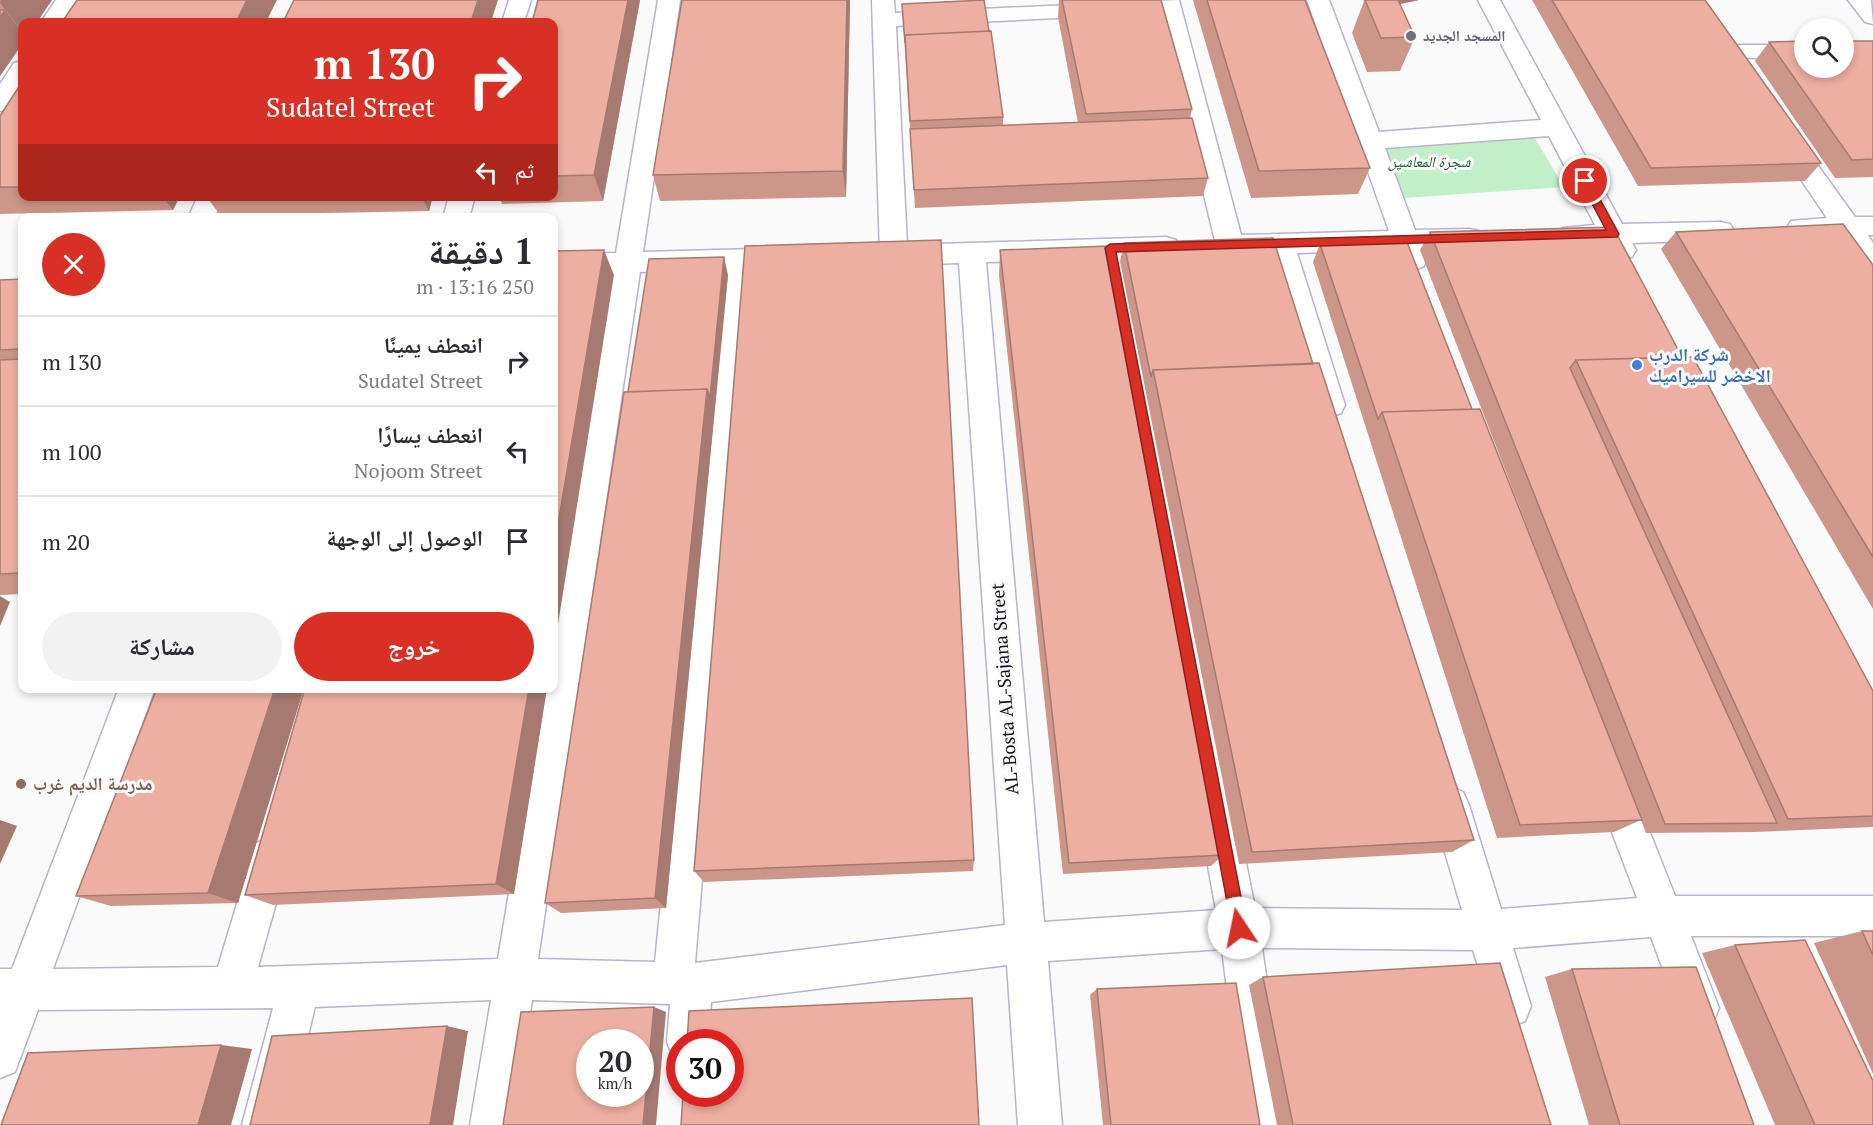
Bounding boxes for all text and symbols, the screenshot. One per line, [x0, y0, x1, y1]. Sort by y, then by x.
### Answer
map controls [1794, 18, 1854, 78]
button: search [1794, 18, 1854, 78]
place label: المسجد الجديد [1423, 25, 1505, 45]
marker: المسجد الجديد [1404, 29, 1418, 43]
text: 130 m [314, 35, 435, 91]
icon: right [456, 42, 534, 120]
text: Sudatel Street [266, 89, 435, 125]
park label: شجرة المعاشين [1388, 151, 1471, 171]
text: ثم [515, 155, 534, 184]
pin [1559, 155, 1610, 206]
icon: left [470, 156, 503, 189]
icon: arrive [1568, 164, 1601, 197]
text: 1 دقيقة [428, 227, 534, 274]
button: close [42, 233, 105, 296]
text: 250 m · 13:16 [416, 273, 534, 300]
text: انعطف يمينًا [384, 330, 483, 359]
place label: شركة الدرب الاخضر للسيراميك [1649, 342, 1771, 387]
icon: right [501, 345, 534, 378]
text: 130 m [42, 347, 102, 376]
marker: شركة الدرب الاخضر للسيراميك [1630, 358, 1644, 372]
text: Sudatel Street [358, 367, 483, 394]
text: انعطف يسارًا [377, 420, 483, 449]
icon: left [501, 435, 534, 468]
text: 100 m [42, 437, 102, 466]
text: Nojoom Street [354, 457, 483, 484]
text: الوصول إلى الوجهة [326, 523, 483, 552]
icon: arrive [501, 525, 534, 558]
text: 20 m [42, 527, 90, 556]
street label: AL-Bosta AL-Sajana Street [985, 582, 1023, 796]
button: مشاركة [42, 612, 282, 681]
button: خروج [294, 612, 534, 681]
place label: مدرسة الديم غرب [33, 771, 153, 796]
marker: مدرسة الديم غرب [14, 777, 28, 791]
position arrow [1207, 896, 1271, 960]
speed limit sign: 30 [666, 1029, 744, 1107]
text: 20 [598, 1041, 632, 1081]
text: km/h [598, 1073, 632, 1093]

